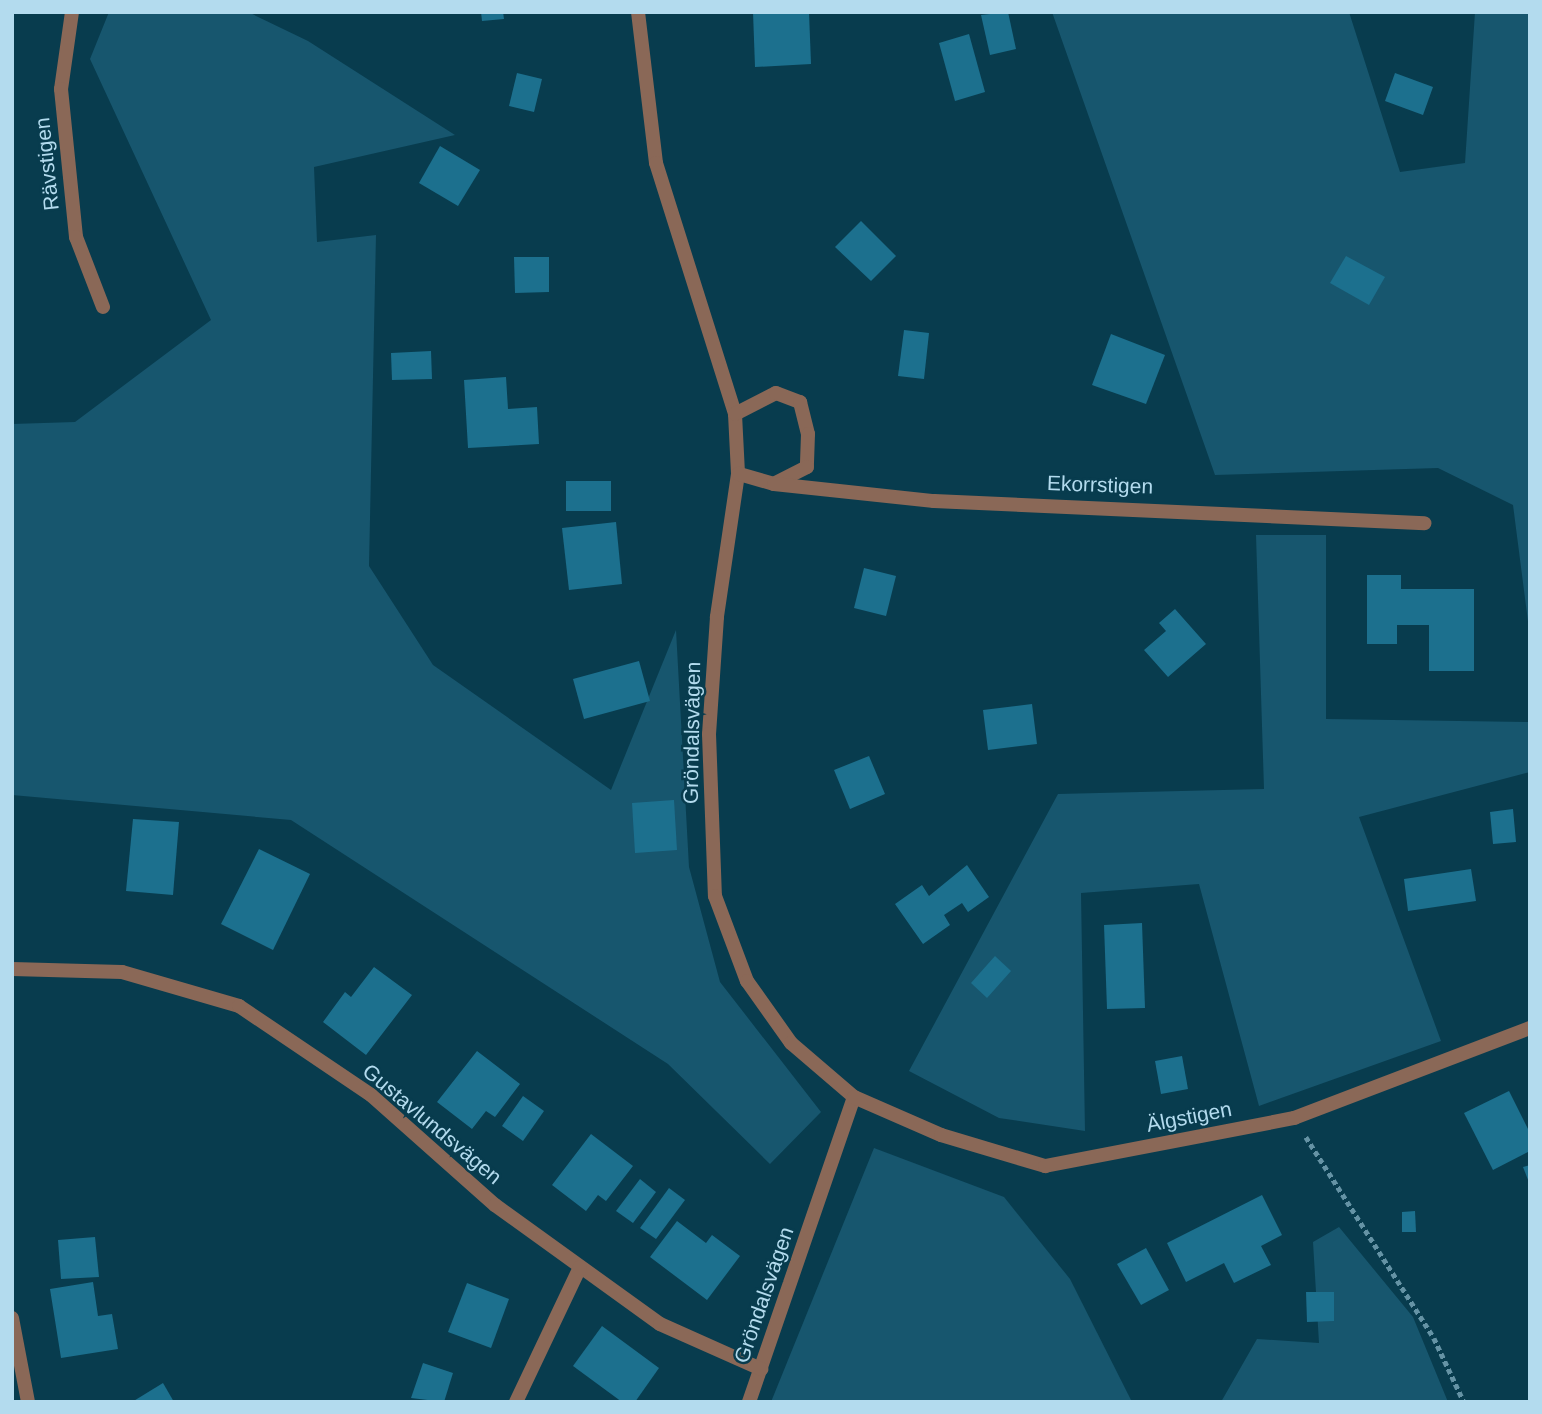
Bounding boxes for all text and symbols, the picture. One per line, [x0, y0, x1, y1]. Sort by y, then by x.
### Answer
street label: Rävstigen [30, 116, 64, 212]
street label: Ekorrstigen [1046, 471, 1154, 499]
street label: Gröndalsvägen [678, 662, 706, 804]
street label: Gustavlundsvägen [357, 1058, 507, 1190]
street label: Älgstigen [1144, 1096, 1234, 1138]
street label: Gröndalsvägen [729, 1224, 799, 1366]

